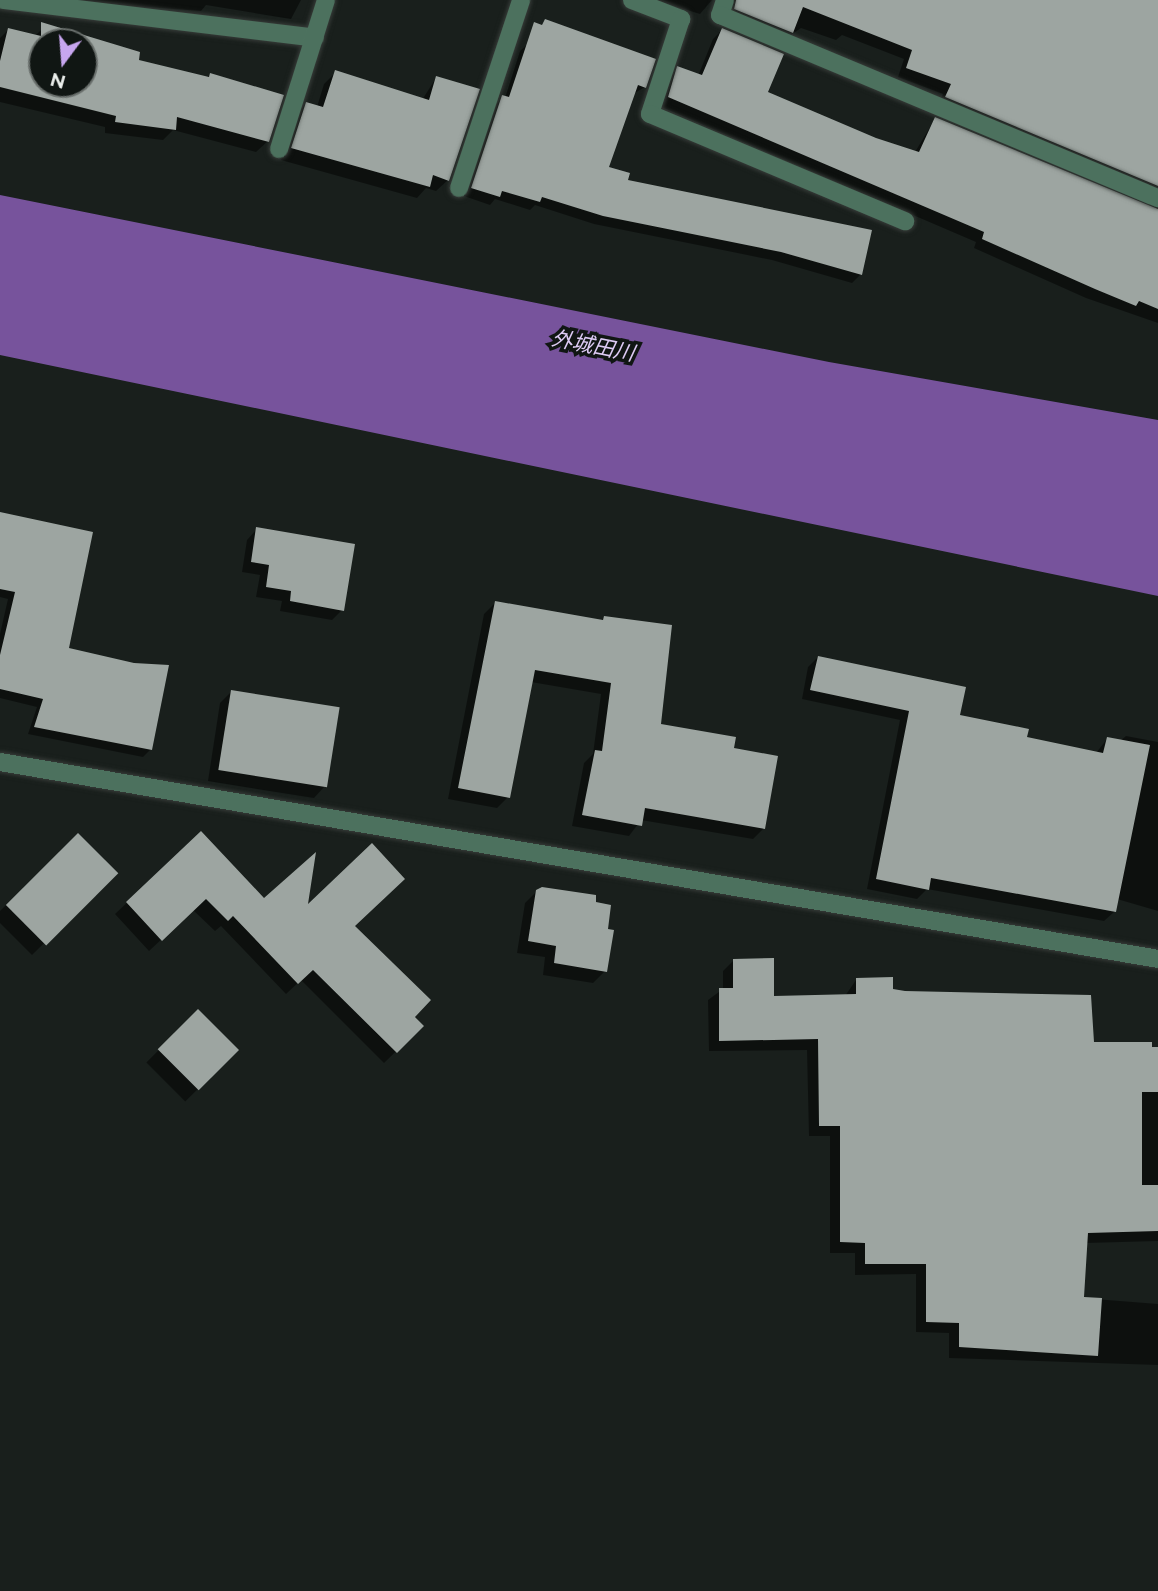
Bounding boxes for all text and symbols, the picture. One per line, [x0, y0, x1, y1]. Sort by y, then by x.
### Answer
north arrow [28, 28, 98, 98]
text: N [48, 69, 68, 94]
water label: 外城田川 [549, 326, 637, 366]

